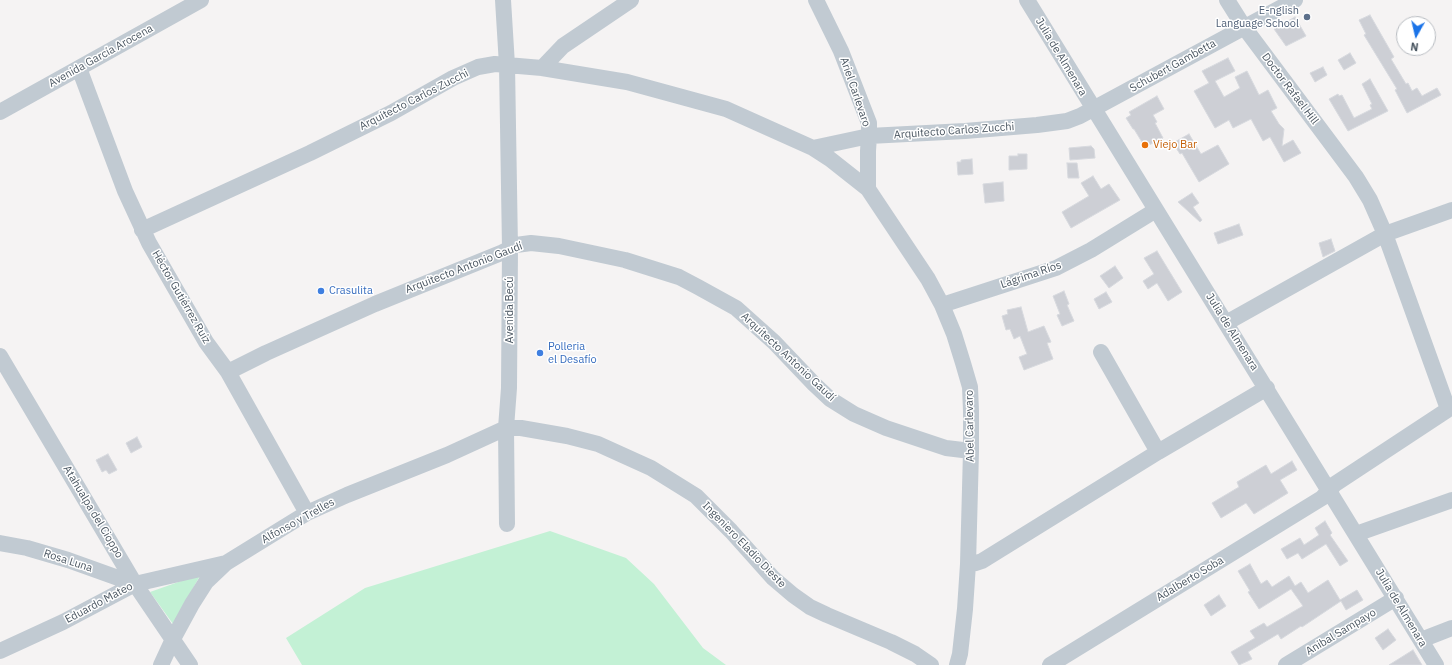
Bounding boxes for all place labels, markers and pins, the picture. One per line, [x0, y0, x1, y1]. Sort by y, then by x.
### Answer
place label: E-nglish Language School [1216, 4, 1299, 30]
marker: E-nglish Language School [1302, 12, 1312, 22]
place label: Viejo Bar [1153, 138, 1197, 152]
marker: Viejo Bar [1140, 140, 1150, 150]
place label: Crasulita [329, 284, 373, 298]
marker: Crasulita [316, 286, 326, 296]
place label: Polleria el Desafío [548, 340, 597, 366]
marker: Polleria el Desafío [535, 348, 545, 358]

